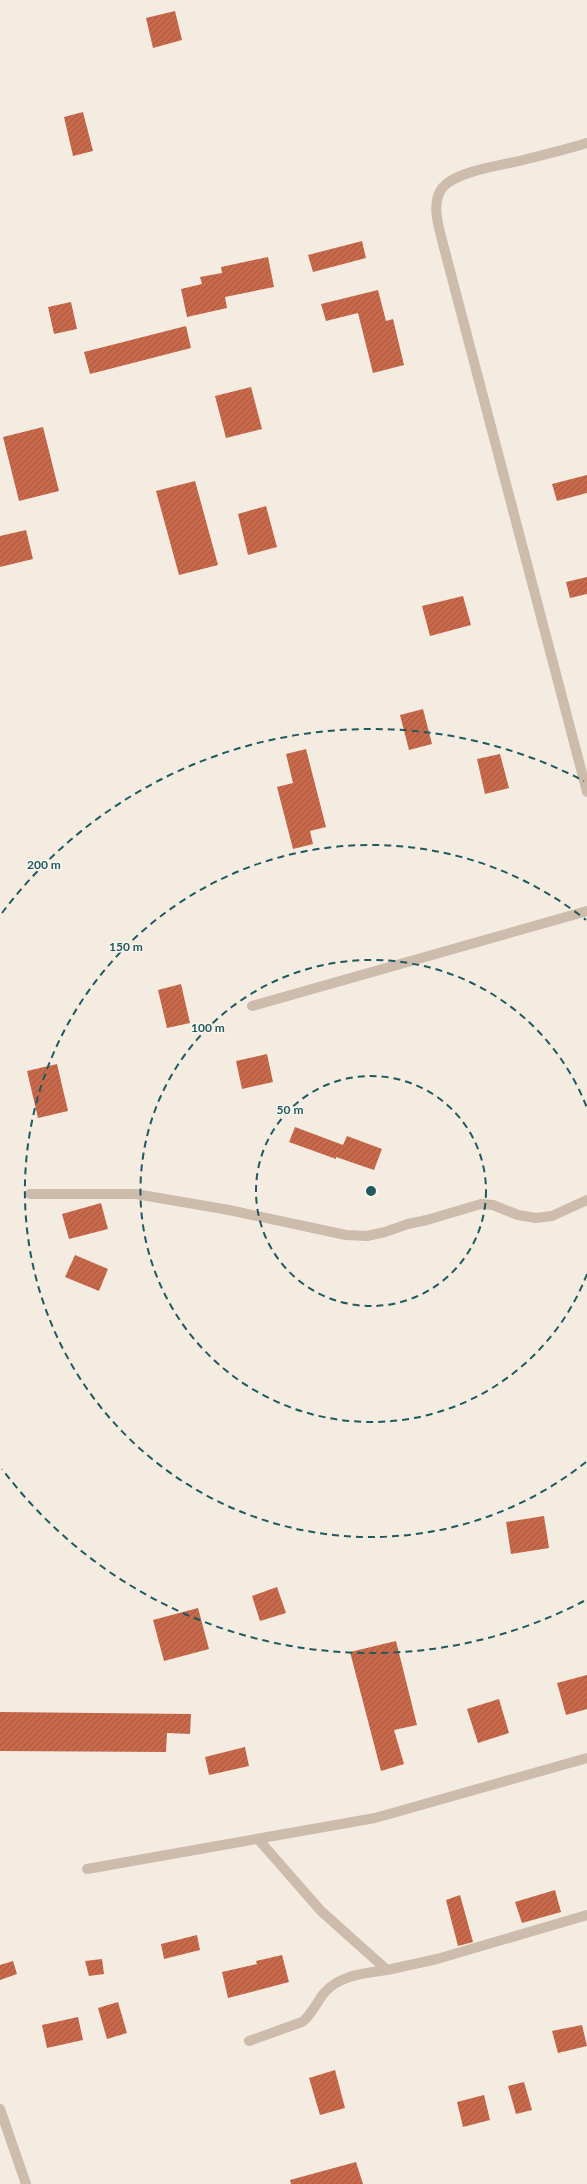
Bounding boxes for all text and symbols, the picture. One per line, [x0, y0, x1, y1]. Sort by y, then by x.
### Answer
text: 200 m [27, 857, 61, 872]
text: 150 m [109, 939, 143, 954]
text: 100 m [191, 1020, 225, 1035]
text: 50 m [277, 1102, 303, 1117]
centre of rings [364, 1184, 378, 1198]

